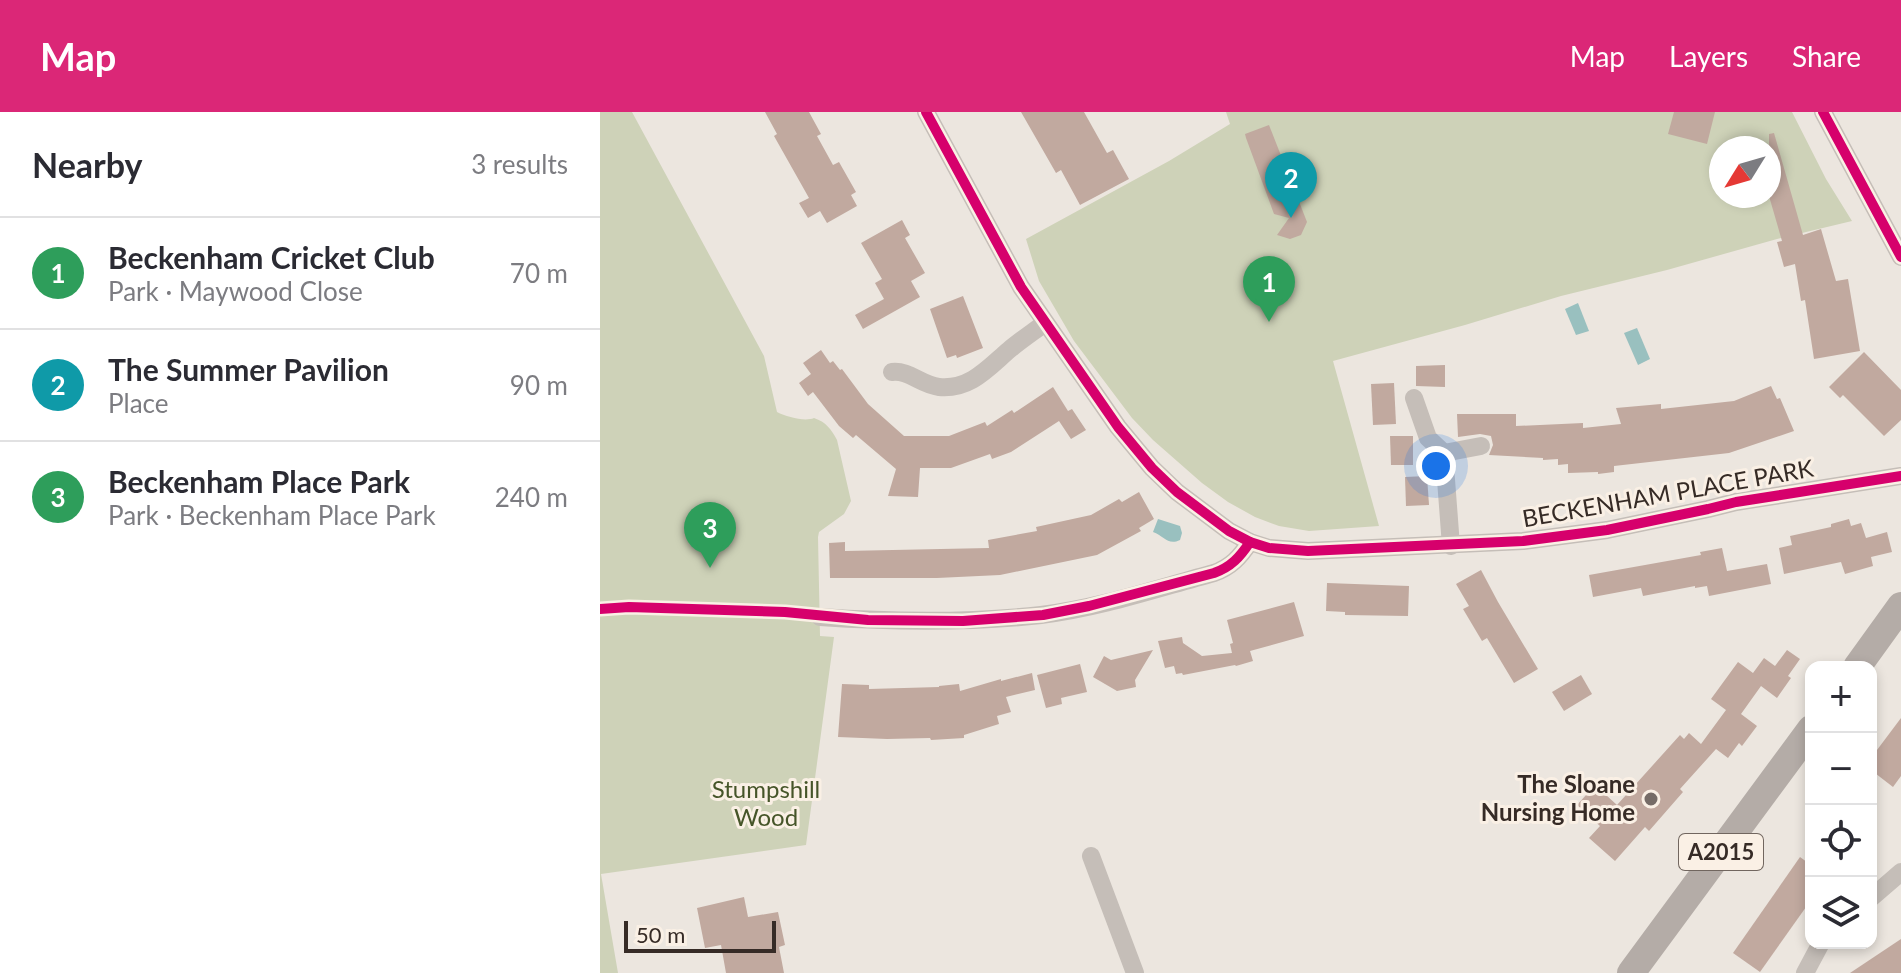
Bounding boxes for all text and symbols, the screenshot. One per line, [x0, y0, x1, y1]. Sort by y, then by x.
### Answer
text: Map [40, 33, 116, 79]
text: Map [1570, 39, 1625, 73]
text: Layers [1669, 39, 1748, 73]
text: Share [1792, 39, 1861, 73]
north arrow [1709, 136, 1781, 208]
text: Nearby [32, 144, 143, 185]
text: 3 results [471, 148, 568, 180]
pin: 2 [1265, 152, 1317, 218]
text: Beckenham Cricket Club [108, 239, 435, 275]
pin: 1 [1243, 256, 1295, 322]
text: 1 [50, 257, 66, 289]
text: 70 m [510, 257, 568, 289]
text: Park · Maywood Close [108, 275, 363, 307]
text: The Summer Pavilion [108, 351, 389, 387]
text: 2 [50, 369, 66, 401]
text: 90 m [510, 369, 568, 401]
text: Place [108, 387, 169, 419]
your location [1416, 446, 1456, 486]
street label: BECKENHAM PLACE PARK [1520, 453, 1816, 532]
text: Beckenham Place Park [108, 463, 410, 499]
text: 3 [50, 481, 66, 513]
text: 240 m [495, 481, 568, 513]
text: Park · Beckenham Place Park [108, 499, 436, 531]
pin: 3 [684, 502, 736, 568]
map controls [1805, 661, 1877, 949]
button: + [1805, 661, 1877, 733]
button: − [1805, 733, 1877, 805]
place label: The Sloane Nursing Home [1481, 769, 1635, 826]
park label: Stumpshill Wood [712, 774, 820, 831]
marker: The Sloane Nursing Home [1642, 790, 1660, 808]
button: locate [1805, 805, 1877, 877]
road number: A2015 [1679, 834, 1763, 870]
button: layers [1805, 877, 1877, 949]
scale bar [624, 917, 776, 953]
text: 50 m [636, 921, 685, 948]

